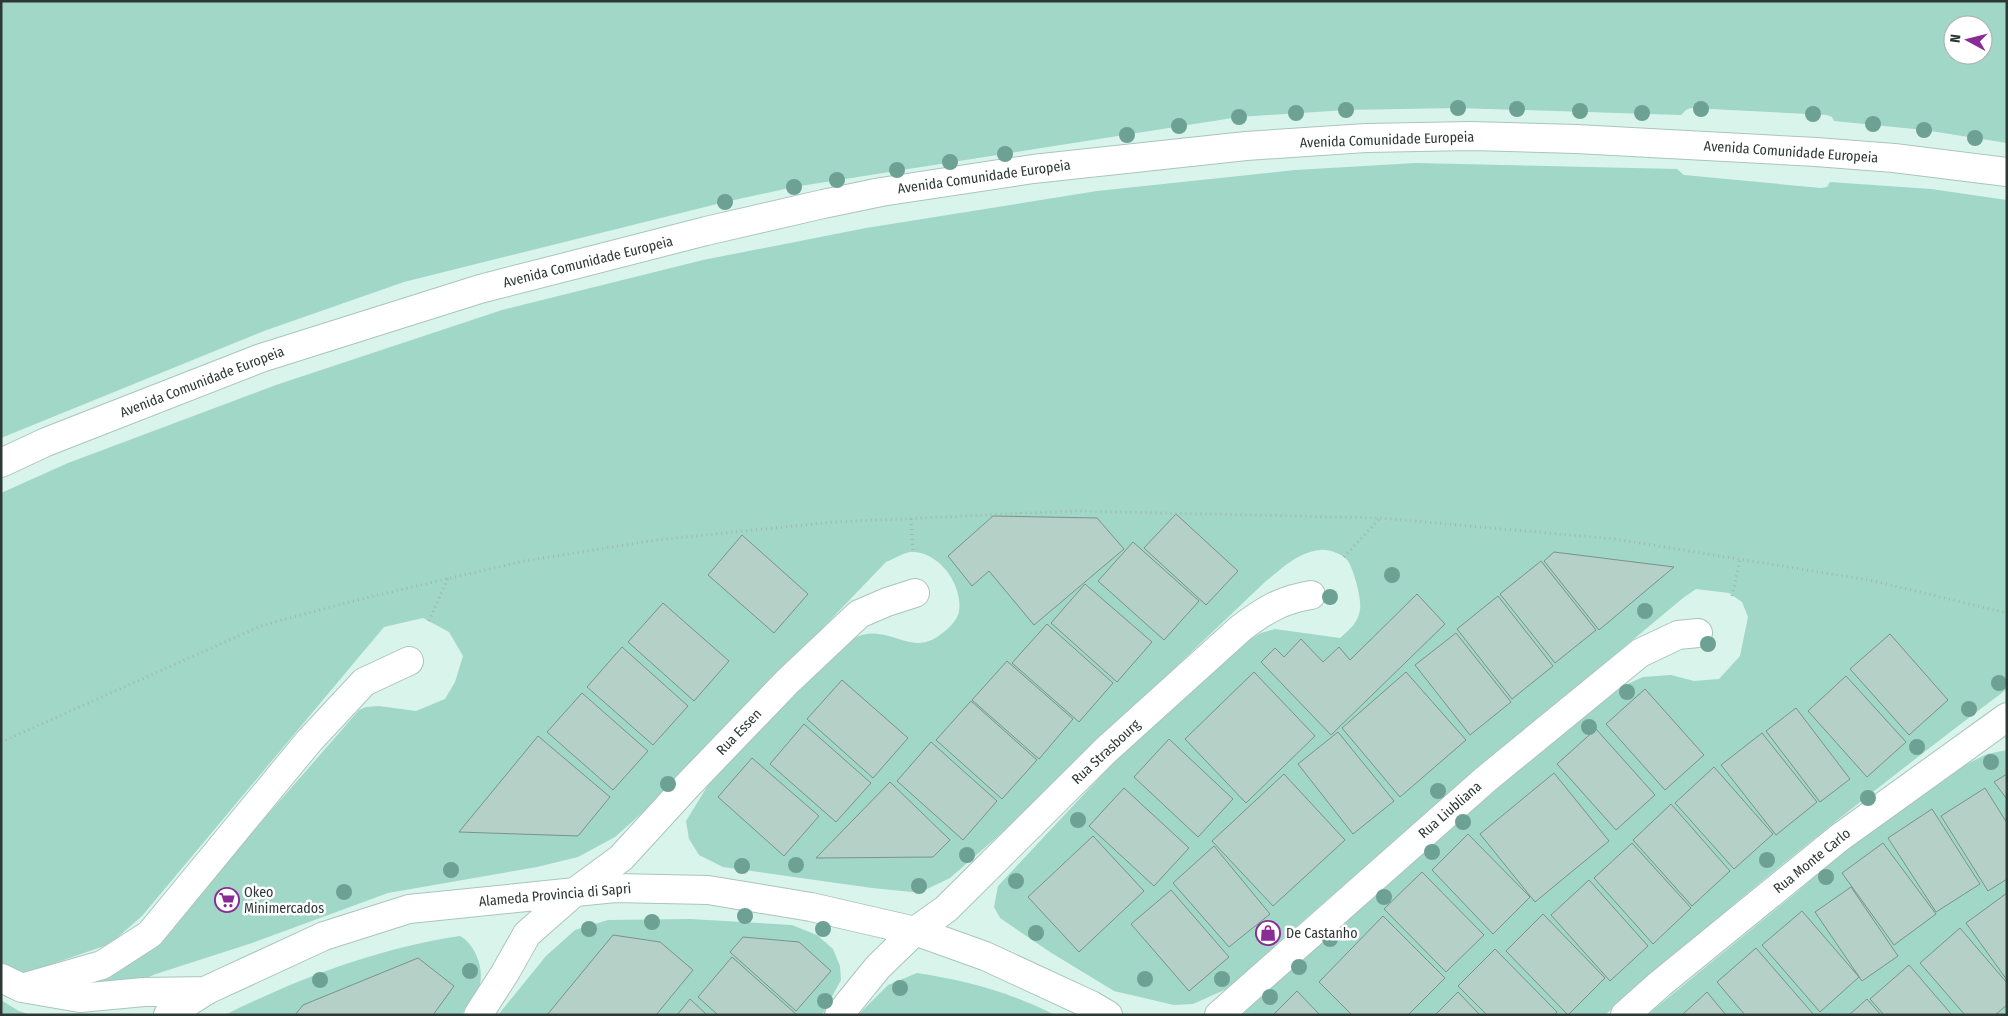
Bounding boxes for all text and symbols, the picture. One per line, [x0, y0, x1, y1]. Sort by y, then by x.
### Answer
north arrow [1943, 15, 1993, 65]
text: N [1947, 33, 1965, 44]
street label: Avenida Comunidade Europeia [1299, 128, 1475, 152]
street label: Avenida Comunidade Europeia [1703, 137, 1879, 167]
street label: Avenida Comunidade Europeia [896, 156, 1072, 198]
street label: Avenida Comunidade Europeia [501, 233, 675, 291]
street label: Avenida Comunidade Europeia [117, 343, 287, 421]
street label: Rua Essen [713, 705, 765, 759]
street label: Rua Strasbourg [1068, 716, 1144, 788]
street label: Rua Liubliana [1415, 778, 1485, 842]
street label: Rua Monte Carlo [1770, 825, 1854, 897]
street label: Alameda Provincia di Sapri [478, 880, 632, 910]
place label: Okeo Minimercados [244, 884, 324, 917]
supermarket icon: Okeo Minimercados [214, 887, 240, 913]
shop icon: De Castanho [1255, 920, 1281, 946]
place label: De Castanho [1286, 925, 1358, 942]

